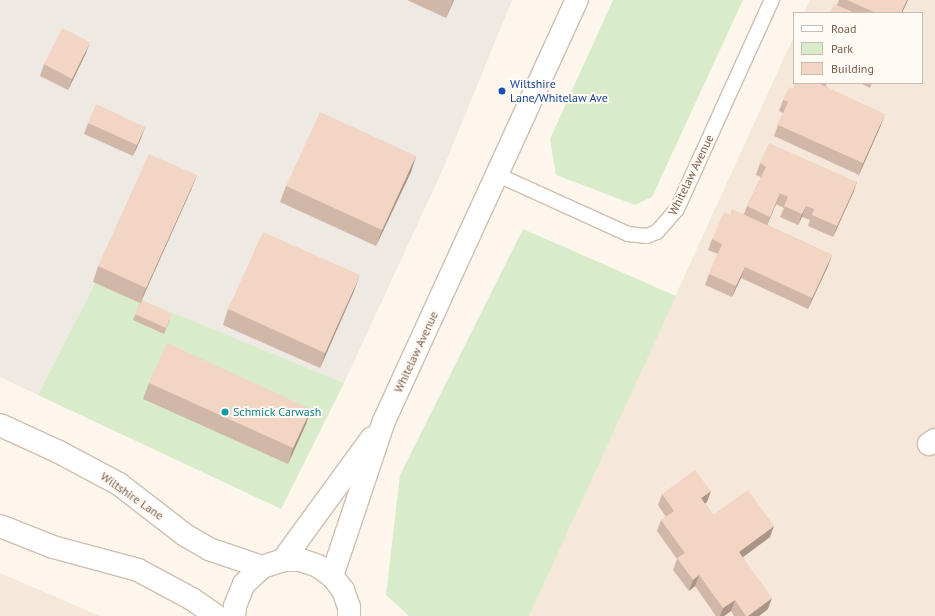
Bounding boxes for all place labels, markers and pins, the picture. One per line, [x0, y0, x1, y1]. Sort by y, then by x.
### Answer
place label: Wiltshire Lane/Whitelaw Ave [510, 77, 608, 105]
marker: Wiltshire Lane/Whitelaw Ave [497, 86, 507, 96]
place label: Schmick Carwash [233, 405, 322, 419]
marker: Schmick Carwash [220, 407, 230, 417]

